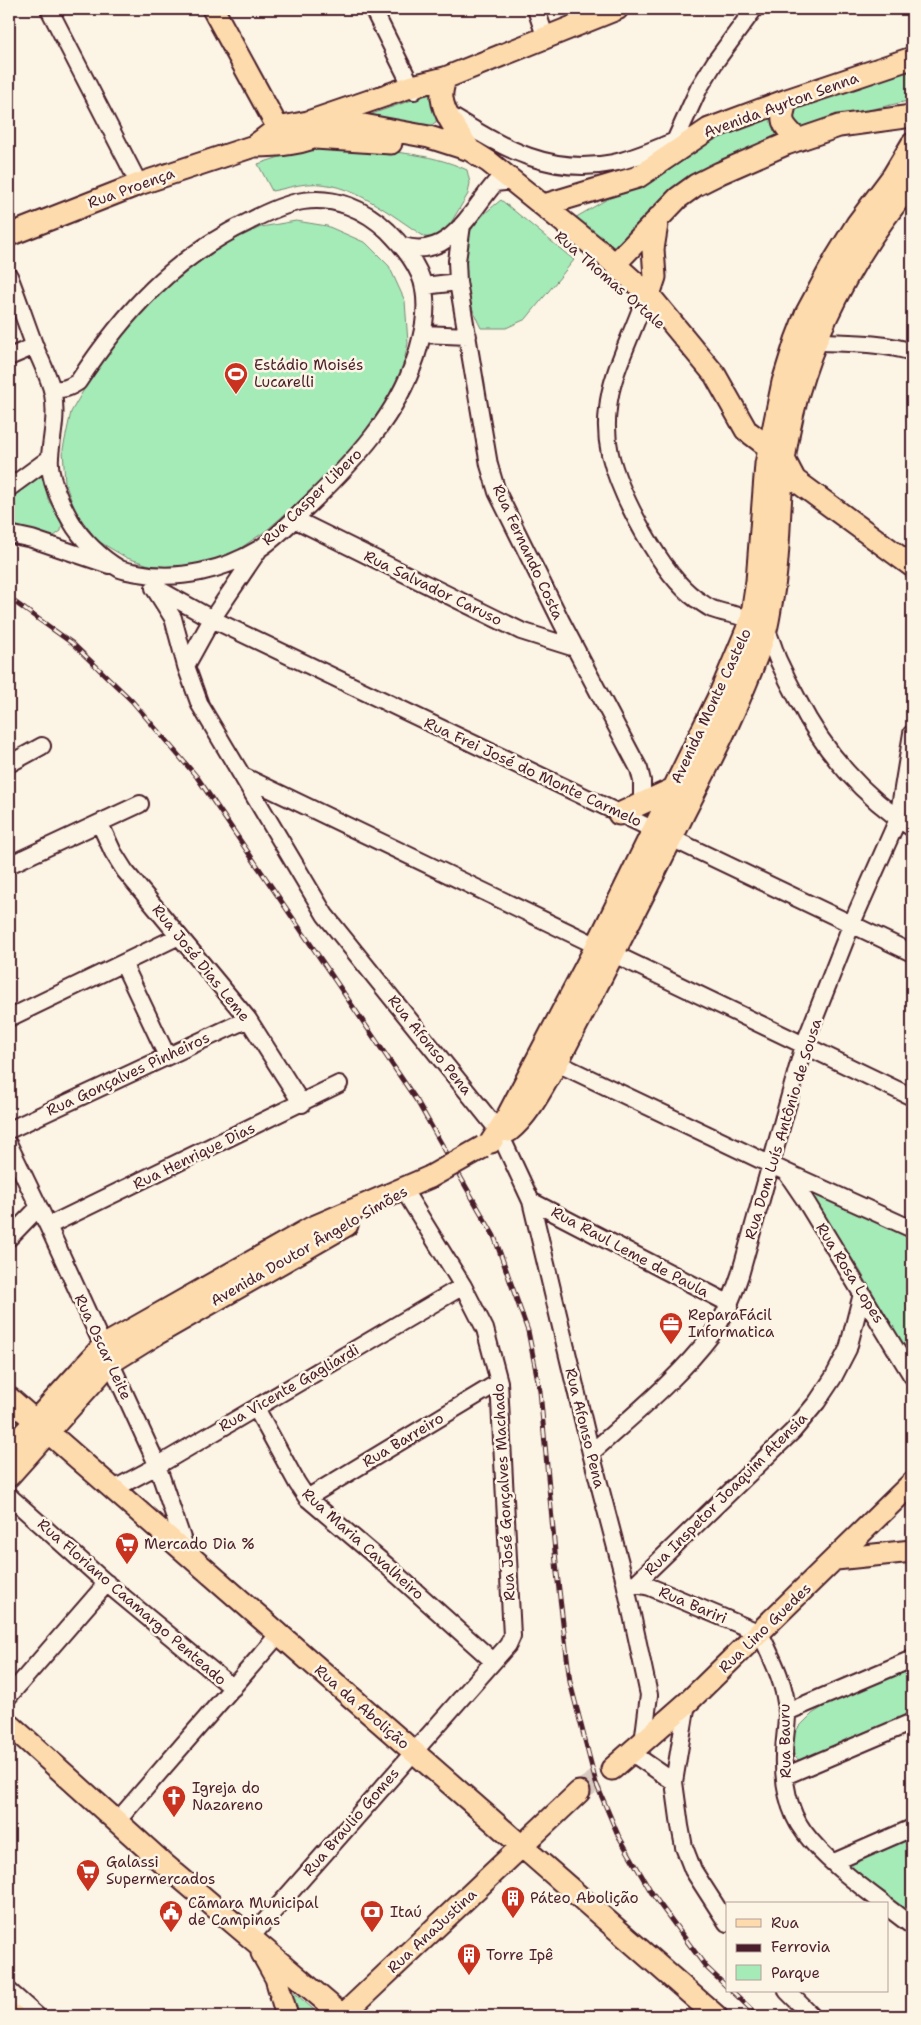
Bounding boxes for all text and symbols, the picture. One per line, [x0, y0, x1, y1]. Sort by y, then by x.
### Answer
street label: Avenida Ayrton Senna [701, 67, 862, 142]
street label: Rua Proença [85, 163, 178, 213]
street label: Rua Thomas Ortale [551, 226, 669, 334]
place label: Estádio Moisés Lucarelli [254, 355, 363, 392]
sports icon: Estádio Moisés Lucarelli [223, 361, 249, 395]
street label: Rua Casper Libero [258, 444, 366, 550]
street label: Rua Fernando Costa [488, 481, 568, 623]
street label: Rua Salvador Caruso [361, 546, 505, 630]
street label: Avenida Monte Castelo [666, 625, 756, 787]
street label: Rua Frei José do Monte Carmelo [421, 713, 645, 831]
street label: Rua José Dias Leme [148, 900, 254, 1026]
street label: Rua Afonso Pena [383, 991, 477, 1100]
street label: Rua Dom Luís Antônio de Sousa [740, 1016, 826, 1242]
street label: Rua Gonçalves Pinheiros [43, 1027, 213, 1121]
street label: Rua Henrique Dias [130, 1118, 258, 1194]
street label: Avenida Doutor Ângelo Simões [206, 1180, 411, 1311]
street label: Rua Raul Leme de Paula [548, 1202, 713, 1302]
street label: Rua Rosa Lopes [811, 1219, 889, 1327]
street label: Rua Oscar Leite [70, 1291, 136, 1403]
place label: ReparaFácil Informatica [688, 1305, 775, 1342]
office icon: ReparaFácil Informatica [658, 1311, 684, 1345]
street label: Rua Vicente Gagliardi [215, 1340, 363, 1436]
street label: Rua Afonso Pena [560, 1366, 610, 1491]
street label: Rua José Gonçalves Machado [488, 1383, 520, 1601]
street label: Rua Barreiro [359, 1408, 447, 1472]
street label: Rua Inspetor Joaquim Atensia [640, 1408, 812, 1580]
street label: Rua Maria Cavalheiro [298, 1484, 428, 1604]
street label: Rua Floriano Caamargo Penteado [33, 1514, 231, 1690]
supermarket icon: Mercado Dia % [114, 1531, 140, 1565]
place label: Mercado Dia % [144, 1534, 255, 1554]
street label: Rua Lino Guedes [714, 1579, 816, 1677]
street label: Rua Bariri [656, 1582, 730, 1628]
street label: Rua da Abolição [310, 1660, 414, 1754]
street label: Rua Bauru [774, 1704, 796, 1778]
street label: Rua Braulio Gomes [298, 1764, 404, 1880]
place label: Igreja do Nazareno [192, 1778, 263, 1815]
church icon: Igreja do Nazareno [161, 1784, 187, 1818]
place label: Galassi Supermercados [106, 1852, 215, 1889]
supermarket icon: Galassi Supermercados [75, 1858, 101, 1892]
street label: Rua AnaJustina [383, 1884, 481, 1978]
building icon: Páteo Abolição [500, 1885, 526, 1919]
place label: Páteo Abolição [530, 1888, 639, 1908]
place label: Cãmara Municipal de Campinas [188, 1893, 319, 1930]
public building icon: Cãmara Municipal de Campinas [158, 1899, 184, 1933]
bank icon: Itaú [359, 1899, 385, 1933]
place label: Itaú [390, 1902, 422, 1922]
legend [726, 1902, 888, 1992]
text: Rua [771, 1913, 800, 1933]
text: Ferrovia [771, 1937, 831, 1957]
building icon: Torre Ipê [456, 1942, 482, 1976]
place label: Torre Ipê [486, 1945, 554, 1965]
text: Parque [771, 1963, 820, 1983]

